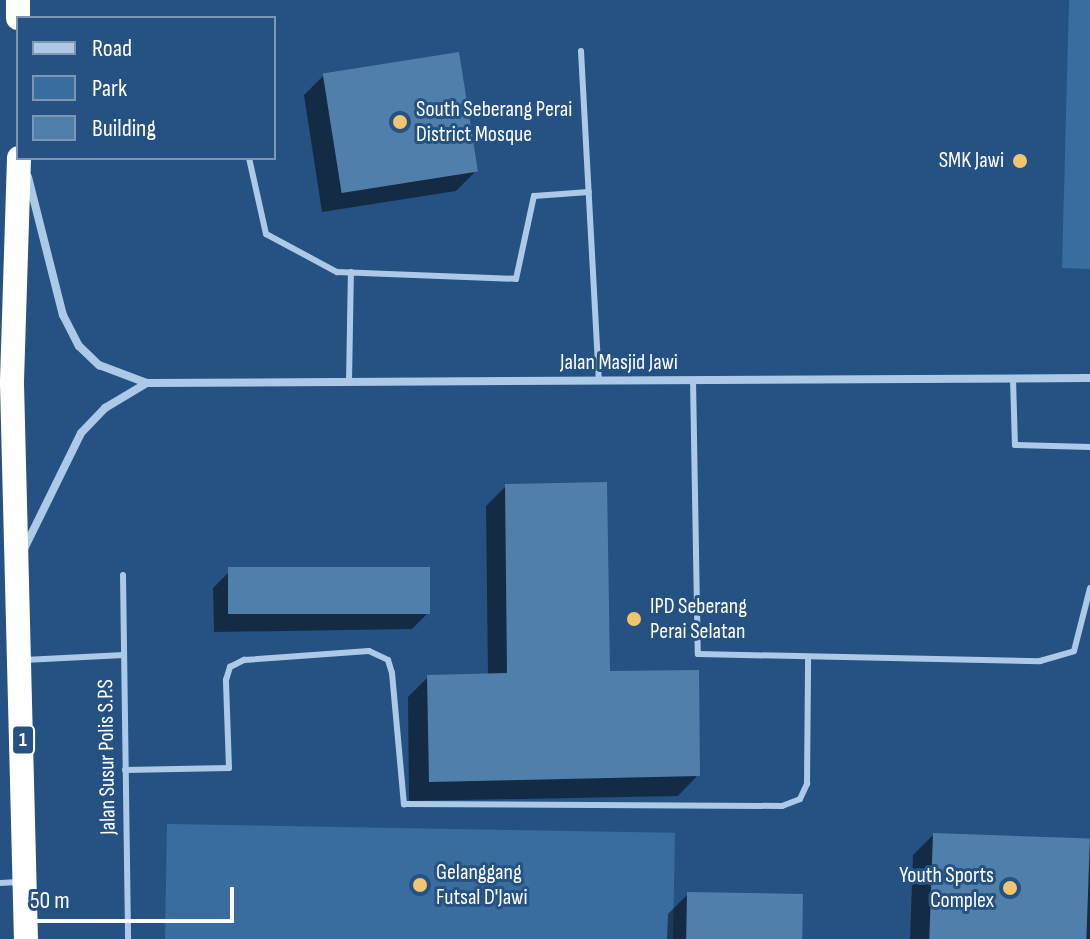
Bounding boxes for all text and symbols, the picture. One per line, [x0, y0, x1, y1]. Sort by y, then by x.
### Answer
legend [16, 16, 276, 160]
text: Road [92, 34, 132, 63]
text: Park [92, 74, 127, 103]
place label: South Seberang Perai District Mosque [416, 96, 572, 148]
marker: South Seberang Perai District Mosque [391, 113, 409, 131]
text: Building [92, 114, 156, 143]
place label: SMK Jawi [939, 148, 1004, 174]
marker: SMK Jawi [1011, 152, 1029, 170]
street label: Jalan Masjid Jawi [560, 350, 678, 376]
place label: IPD Seberang Perai Selatan [650, 593, 747, 644]
marker: IPD Seberang Perai Selatan [625, 610, 643, 628]
street label: Jalan Susur Polis S.P.S [92, 679, 122, 835]
road number: 1 [11, 724, 35, 756]
place label: Gelanggang Futsal D'Jawi [436, 859, 528, 910]
place label: Youth Sports Complex [899, 862, 994, 914]
scale bar [20, 871, 238, 921]
marker: Gelanggang Futsal D'Jawi [411, 876, 429, 894]
marker: Youth Sports Complex [1001, 879, 1019, 897]
text: 50 m [30, 886, 70, 915]

